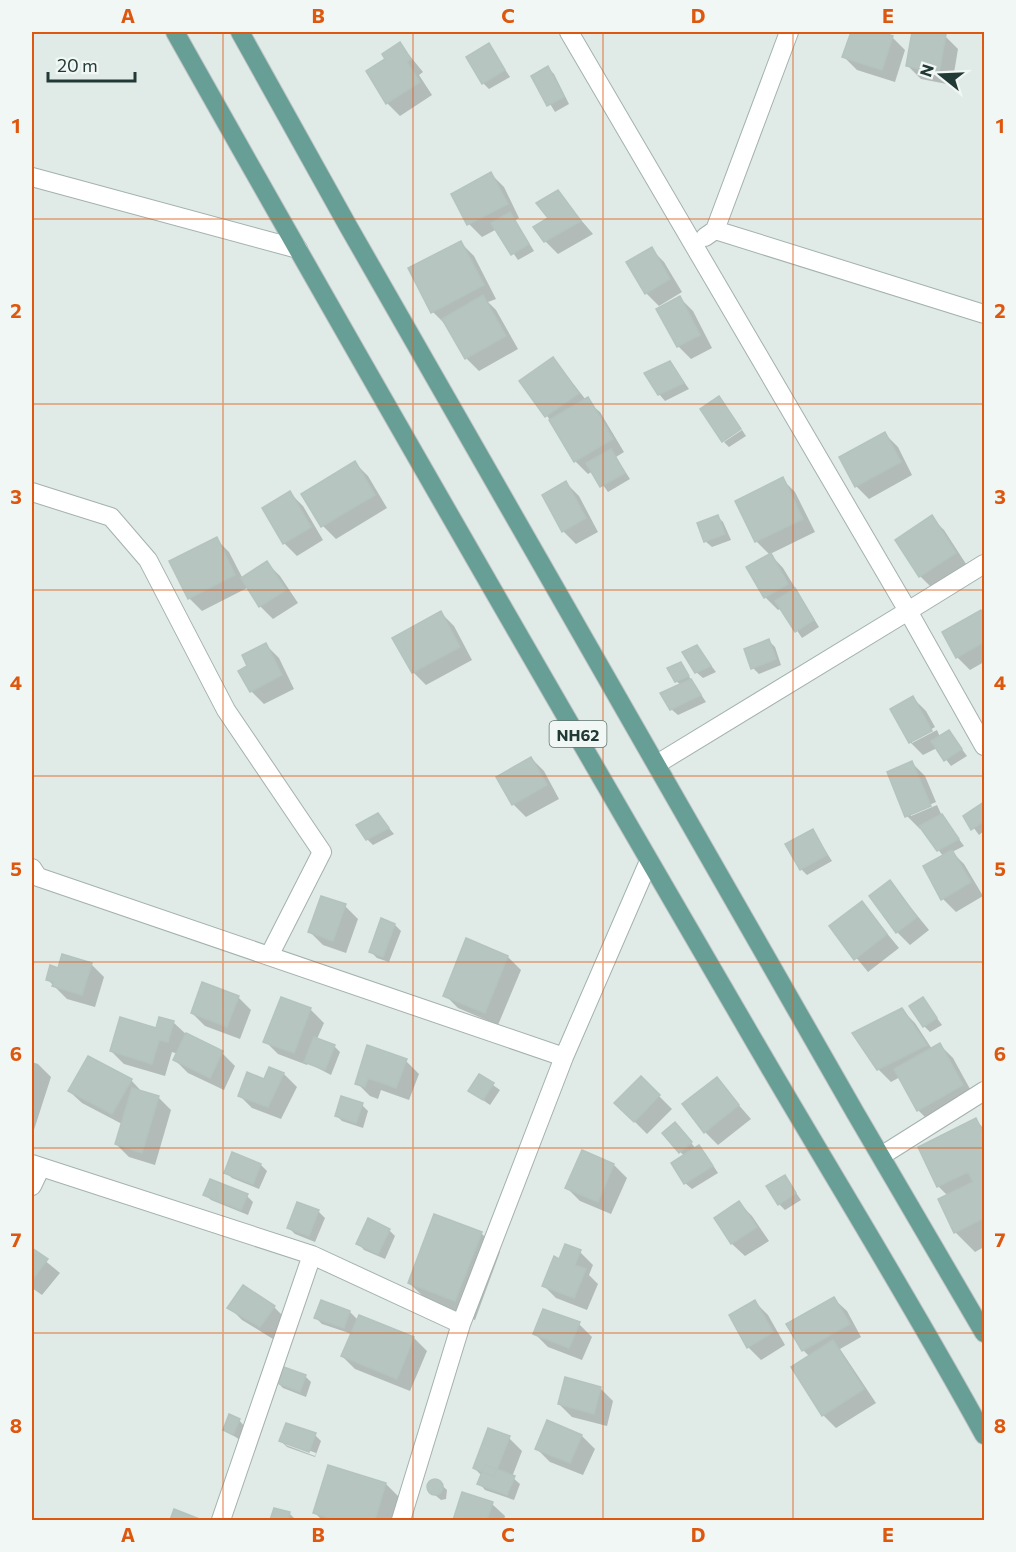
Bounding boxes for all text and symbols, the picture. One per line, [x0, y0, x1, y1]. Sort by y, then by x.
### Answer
text: A [121, 3, 135, 27]
text: B [311, 3, 325, 27]
text: C [501, 3, 515, 27]
text: D [691, 3, 705, 27]
text: E [882, 3, 894, 27]
scale bar [48, 45, 135, 83]
north arrow [911, 45, 971, 105]
text: 20 m [57, 54, 98, 76]
text: N [915, 62, 937, 79]
text: 1 [11, 113, 21, 137]
text: 1 [995, 113, 1005, 137]
text: 2 [10, 298, 22, 322]
text: 2 [994, 298, 1006, 322]
text: 3 [10, 484, 22, 508]
text: 3 [994, 484, 1006, 508]
text: 4 [10, 670, 22, 694]
text: 4 [994, 670, 1006, 694]
road number: NH62 [550, 721, 606, 747]
text: 5 [10, 856, 22, 880]
text: 5 [994, 856, 1006, 880]
text: 6 [10, 1041, 22, 1065]
text: 6 [994, 1041, 1006, 1065]
text: 7 [11, 1227, 22, 1251]
text: 7 [995, 1227, 1006, 1251]
text: 8 [10, 1413, 22, 1437]
text: 8 [994, 1413, 1006, 1437]
text: A [121, 1522, 135, 1546]
text: B [311, 1522, 325, 1546]
text: C [501, 1522, 515, 1546]
text: D [691, 1522, 705, 1546]
text: E [882, 1522, 894, 1546]

